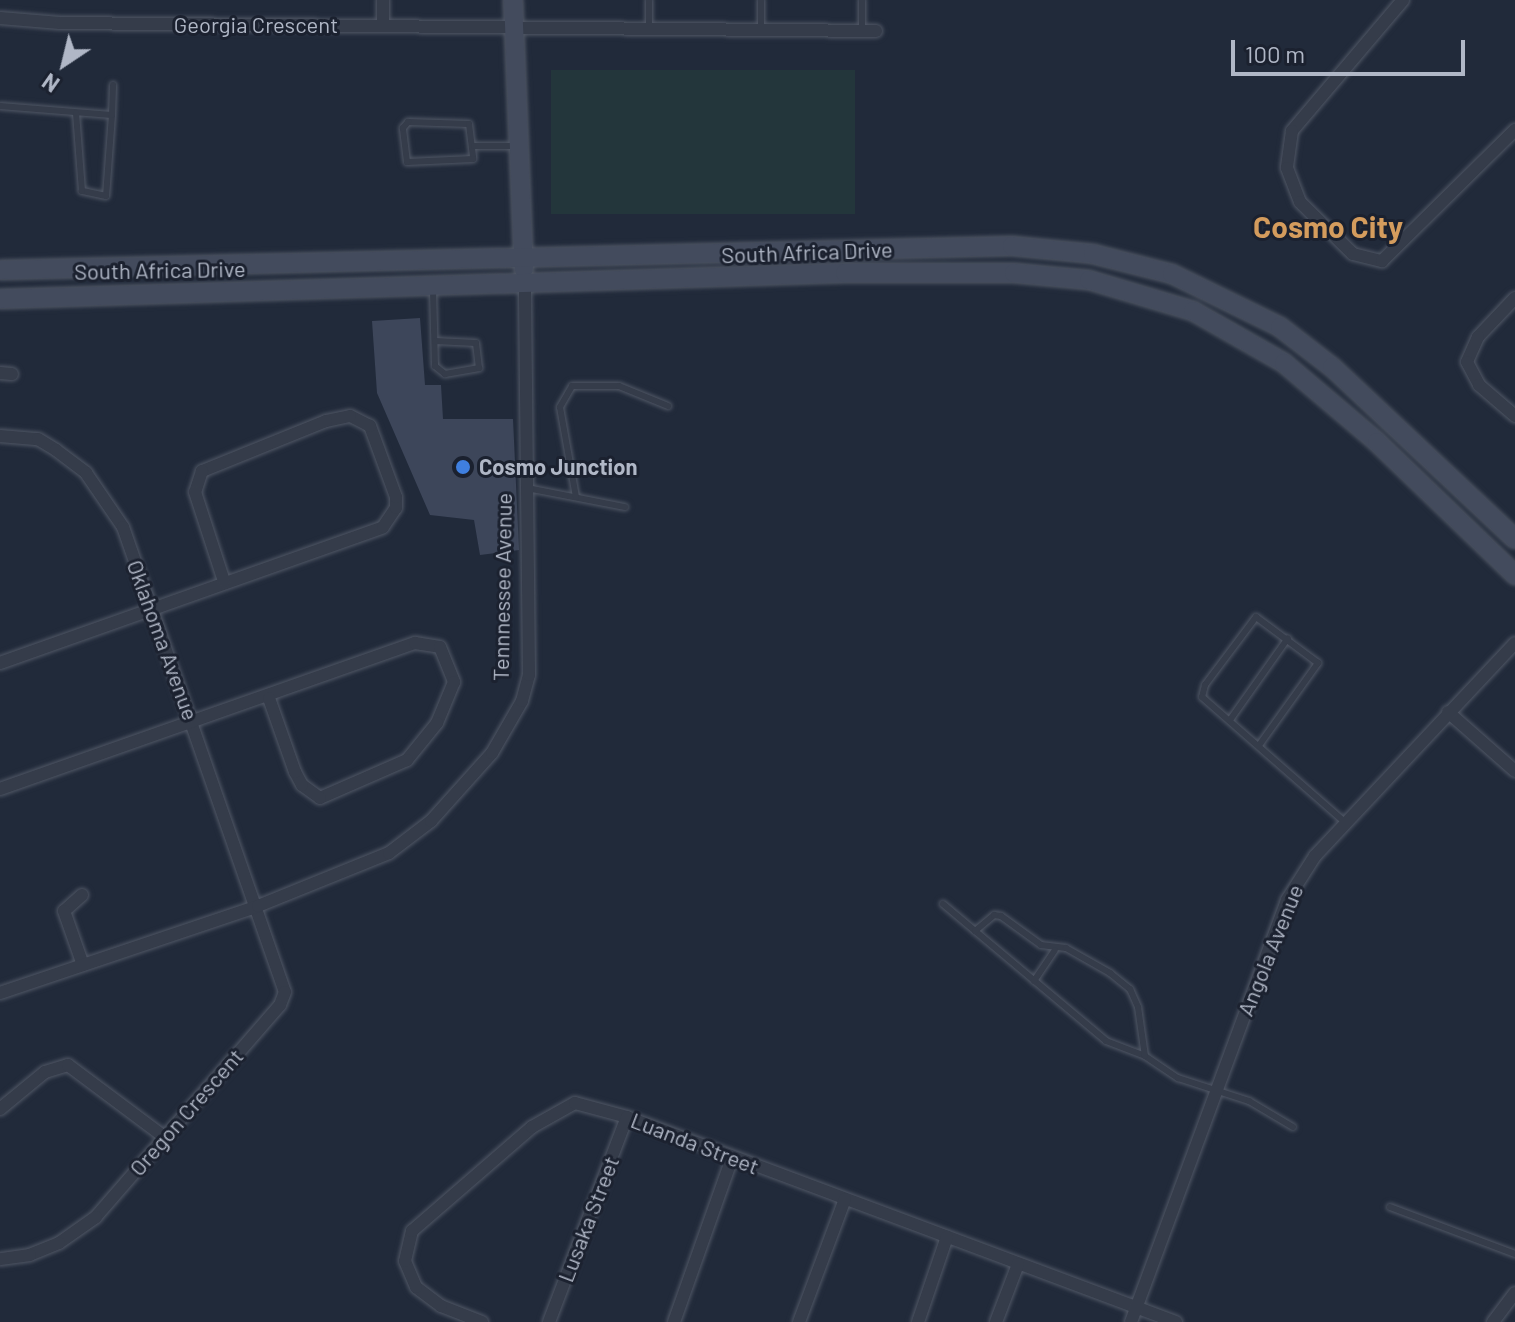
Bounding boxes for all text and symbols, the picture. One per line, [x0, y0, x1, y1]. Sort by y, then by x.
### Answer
street label: Georgia Crescent [174, 12, 338, 38]
north arrow [24, 24, 104, 104]
scale bar [1235, 24, 1469, 74]
text: 100 m [1245, 39, 1305, 68]
text: N [37, 69, 64, 99]
district label: Cosmo City [1253, 208, 1403, 244]
street label: South Africa Drive [721, 236, 893, 268]
street label: South Africa Drive [74, 255, 246, 285]
place label: Cosmo Junction [479, 454, 637, 480]
marker: Cosmo Junction [454, 458, 472, 476]
street label: Tennnessee Avenue [487, 493, 517, 681]
street label: Oklahoma Avenue [122, 556, 204, 724]
street label: Angola Avenue [1232, 880, 1308, 1020]
street label: Oregon Crescent [124, 1043, 248, 1181]
street label: Luanda Street [627, 1106, 763, 1180]
street label: Lusaka Street [552, 1152, 624, 1286]

